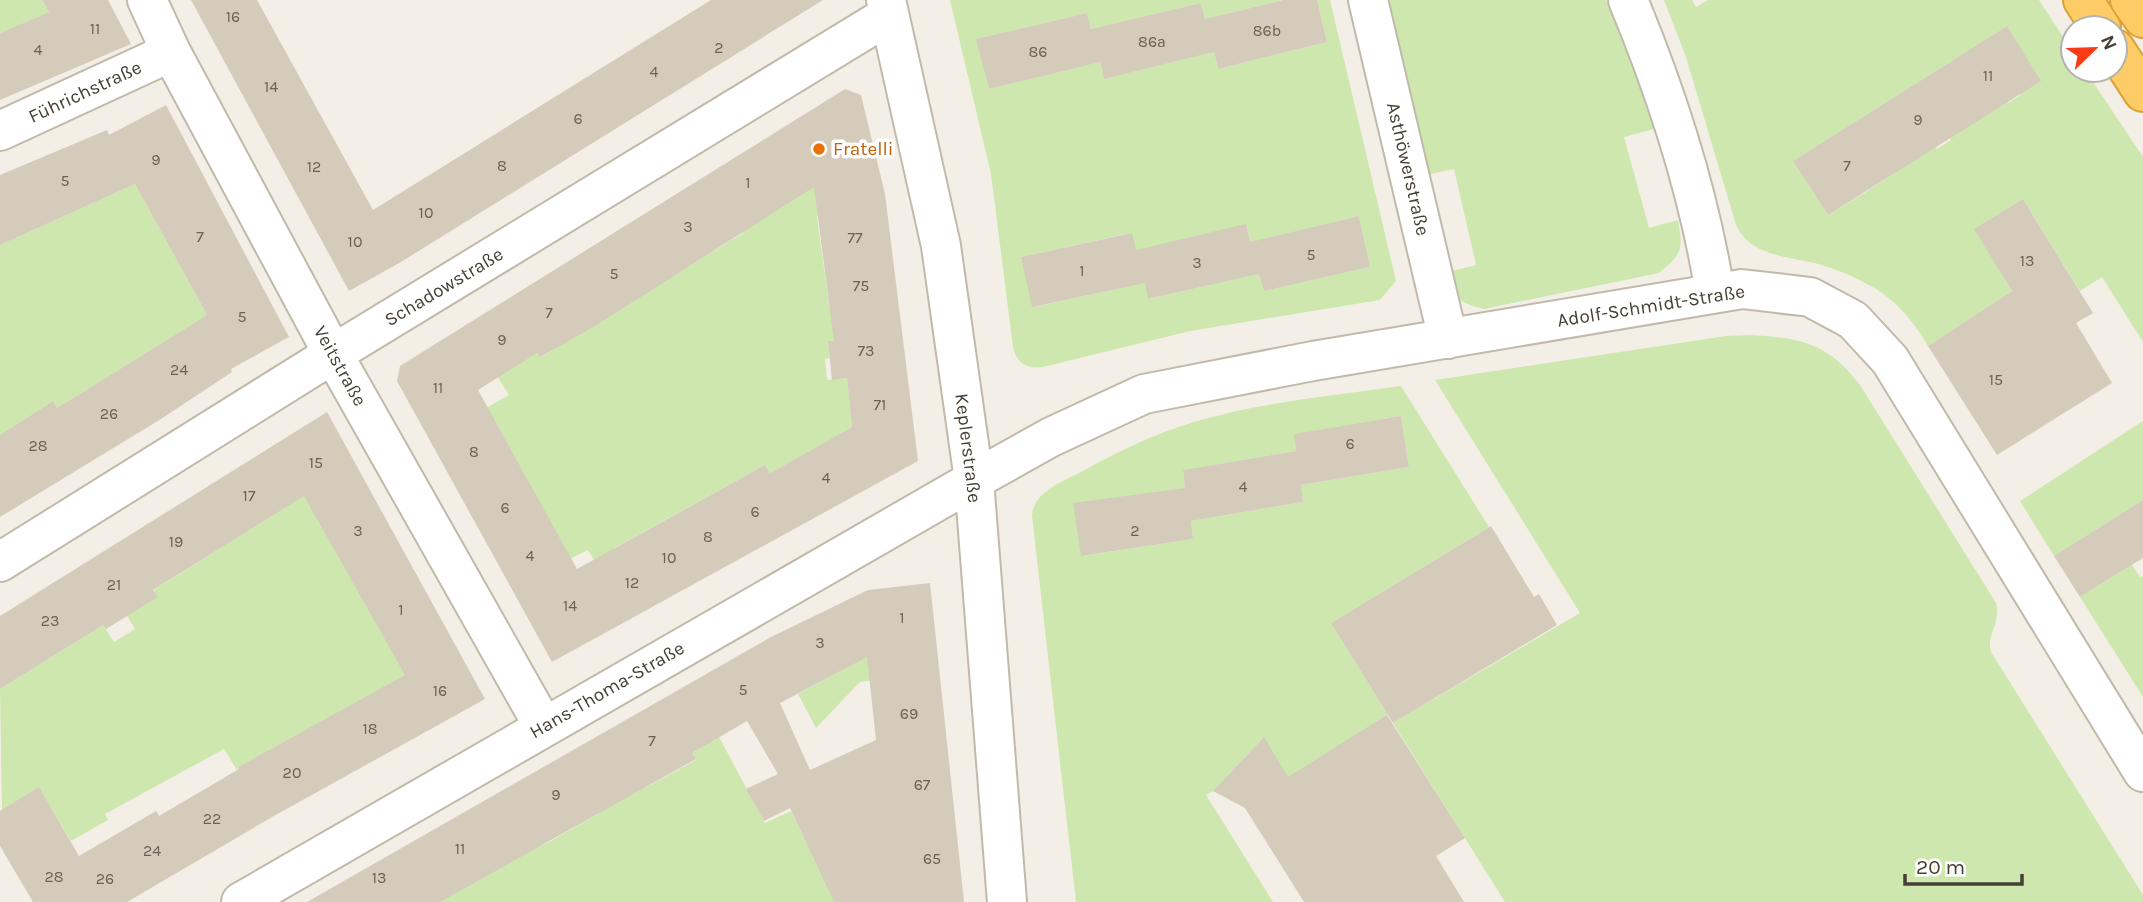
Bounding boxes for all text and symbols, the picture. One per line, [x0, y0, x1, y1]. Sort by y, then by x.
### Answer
house number: 16 [226, 7, 240, 26]
north arrow [2059, 14, 2129, 84]
house number: 11 [90, 19, 100, 38]
house number: 86b [1253, 21, 1281, 40]
house number: 86a [1138, 32, 1166, 51]
text: N [2096, 32, 2122, 53]
house number: 2 [714, 38, 724, 57]
house number: 4 [34, 40, 43, 59]
house number: 86 [1029, 42, 1048, 61]
street label: Führichstraße [25, 56, 145, 128]
house number: 4 [650, 62, 659, 81]
house number: 11 [1983, 66, 1993, 85]
house number: 14 [264, 77, 278, 96]
street label: Asthöwerstraße [1382, 100, 1434, 238]
house number: 6 [573, 109, 583, 128]
house number: 9 [1913, 110, 1923, 129]
place label: Fratelli [833, 138, 894, 160]
marker: Fratelli [811, 141, 827, 157]
house number: 9 [151, 150, 161, 169]
house number: 8 [497, 156, 507, 175]
house number: 7 [1843, 156, 1851, 175]
house number: 12 [307, 157, 321, 176]
house number: 5 [60, 171, 70, 190]
house number: 1 [745, 173, 751, 192]
house number: 10 [419, 203, 433, 222]
house number: 3 [683, 217, 693, 236]
house number: 7 [196, 227, 204, 246]
house number: 77 [847, 228, 863, 247]
house number: 10 [348, 232, 362, 251]
street label: Schadowstraße [381, 243, 507, 331]
house number: 5 [1306, 245, 1316, 264]
house number: 13 [2020, 251, 2034, 270]
house number: 3 [1192, 253, 1202, 272]
house number: 1 [1079, 261, 1085, 280]
house number: 5 [609, 264, 619, 283]
house number: 75 [853, 276, 869, 295]
street label: Adolf-Schmidt-Straße [1556, 280, 1746, 332]
house number: 7 [545, 303, 553, 322]
house number: 5 [237, 307, 247, 326]
street label: Veitstraße [309, 322, 371, 410]
house number: 9 [497, 330, 507, 349]
house number: 73 [858, 341, 874, 360]
house number: 24 [170, 360, 188, 379]
house number: 15 [1989, 370, 2003, 389]
house number: 11 [433, 378, 443, 397]
street label: Keplerstraße [950, 392, 986, 504]
house number: 71 [874, 395, 886, 414]
house number: 26 [100, 404, 118, 423]
house number: 6 [1345, 434, 1355, 453]
house number: 28 [28, 436, 48, 455]
house number: 8 [469, 442, 479, 461]
house number: 15 [309, 453, 323, 472]
house number: 4 [822, 468, 831, 487]
house number: 4 [1239, 477, 1248, 496]
house number: 17 [243, 486, 256, 505]
house number: 6 [500, 498, 510, 517]
house number: 6 [750, 502, 760, 521]
house number: 3 [353, 521, 363, 540]
house number: 2 [1130, 521, 1140, 540]
house number: 8 [703, 527, 713, 546]
house number: 19 [169, 532, 183, 551]
house number: 4 [526, 546, 535, 565]
house number: 10 [662, 548, 676, 567]
house number: 12 [625, 573, 639, 592]
house number: 21 [107, 575, 121, 594]
house number: 14 [563, 596, 577, 615]
house number: 1 [398, 600, 404, 619]
house number: 1 [899, 608, 905, 627]
house number: 23 [41, 611, 59, 630]
house number: 3 [815, 633, 825, 652]
street label: Hans-Thoma-Straße [526, 637, 688, 743]
house number: 5 [738, 680, 748, 699]
house number: 16 [433, 681, 447, 700]
house number: 69 [900, 704, 918, 723]
house number: 18 [362, 719, 378, 738]
house number: 7 [648, 731, 656, 750]
house number: 20 [283, 763, 301, 782]
house number: 67 [914, 775, 931, 794]
house number: 9 [551, 785, 561, 804]
house number: 22 [203, 809, 221, 828]
house number: 11 [455, 839, 465, 858]
house number: 24 [143, 841, 161, 860]
scale bar [1905, 842, 2022, 886]
house number: 65 [923, 849, 941, 868]
text: 20 m [1916, 855, 1965, 879]
house number: 28 [44, 867, 64, 886]
house number: 13 [372, 868, 386, 887]
house number: 26 [96, 869, 114, 888]

